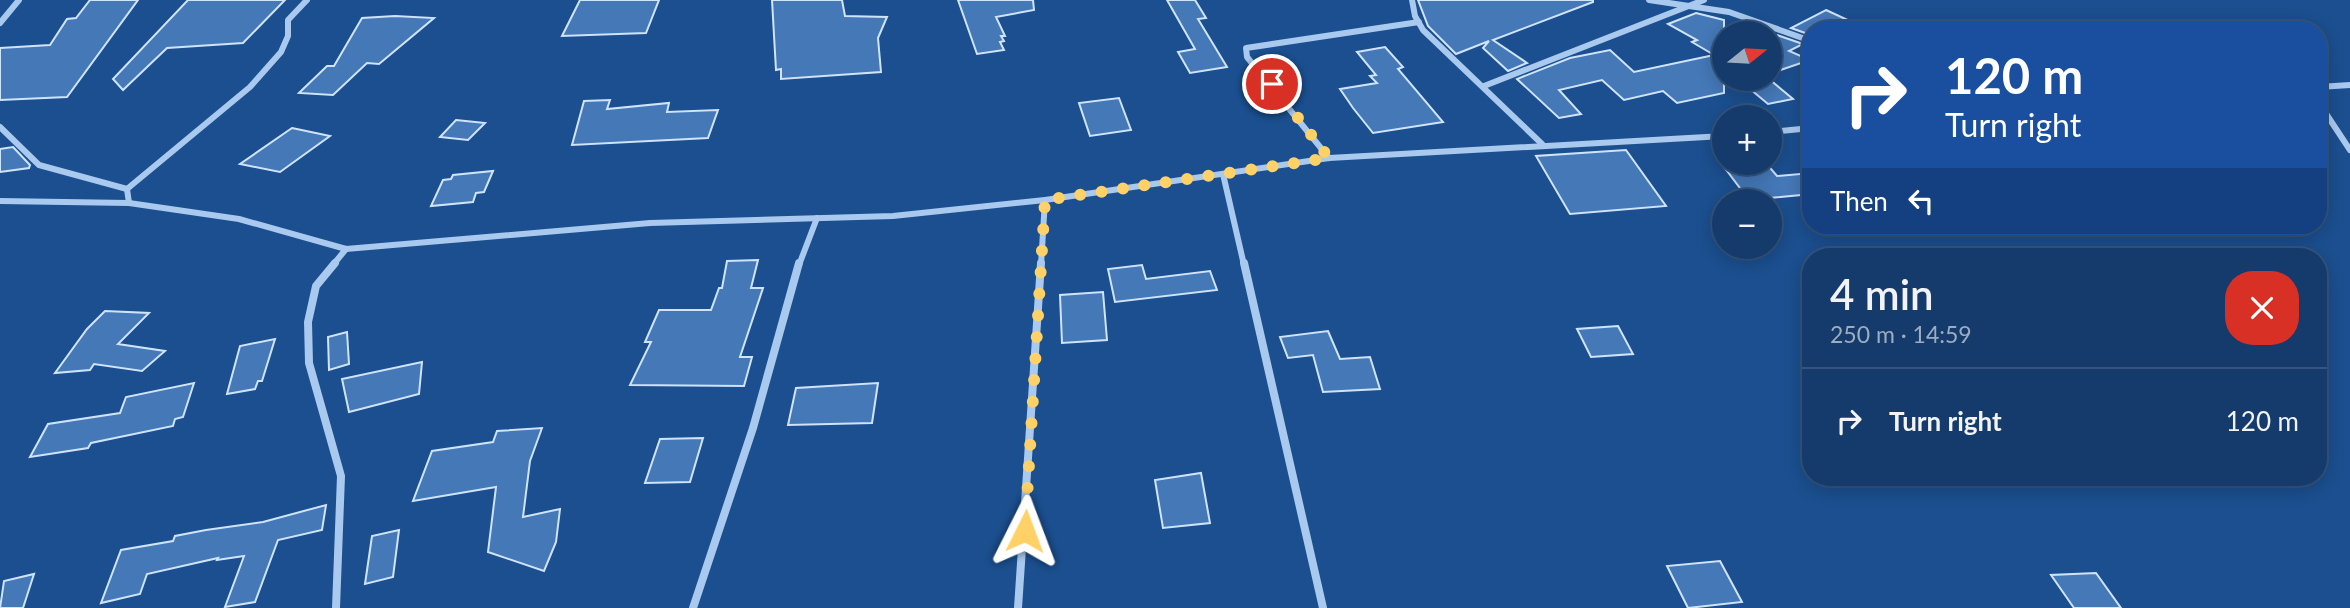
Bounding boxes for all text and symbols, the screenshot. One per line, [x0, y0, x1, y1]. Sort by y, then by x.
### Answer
north arrow [1712, 21, 1782, 91]
map controls [1712, 21, 1782, 259]
text: 120 m [1945, 46, 2083, 104]
icon: right [1830, 49, 1921, 140]
pin [1242, 54, 1302, 114]
icon: arrive [1253, 65, 1291, 103]
button: + [1712, 105, 1782, 175]
text: Turn right [1945, 105, 2081, 144]
icon: left [1902, 182, 1940, 220]
text: Then [1830, 185, 1888, 217]
button: − [1712, 189, 1782, 259]
text: 4 min [1830, 269, 1934, 319]
button: close [2225, 271, 2299, 345]
text: 250 m · 14:59 [1830, 320, 1972, 348]
icon: right [1830, 402, 1868, 440]
text: Turn right [1889, 405, 2002, 437]
text: 120 m [2226, 405, 2299, 437]
position arrow [988, 494, 1062, 568]

